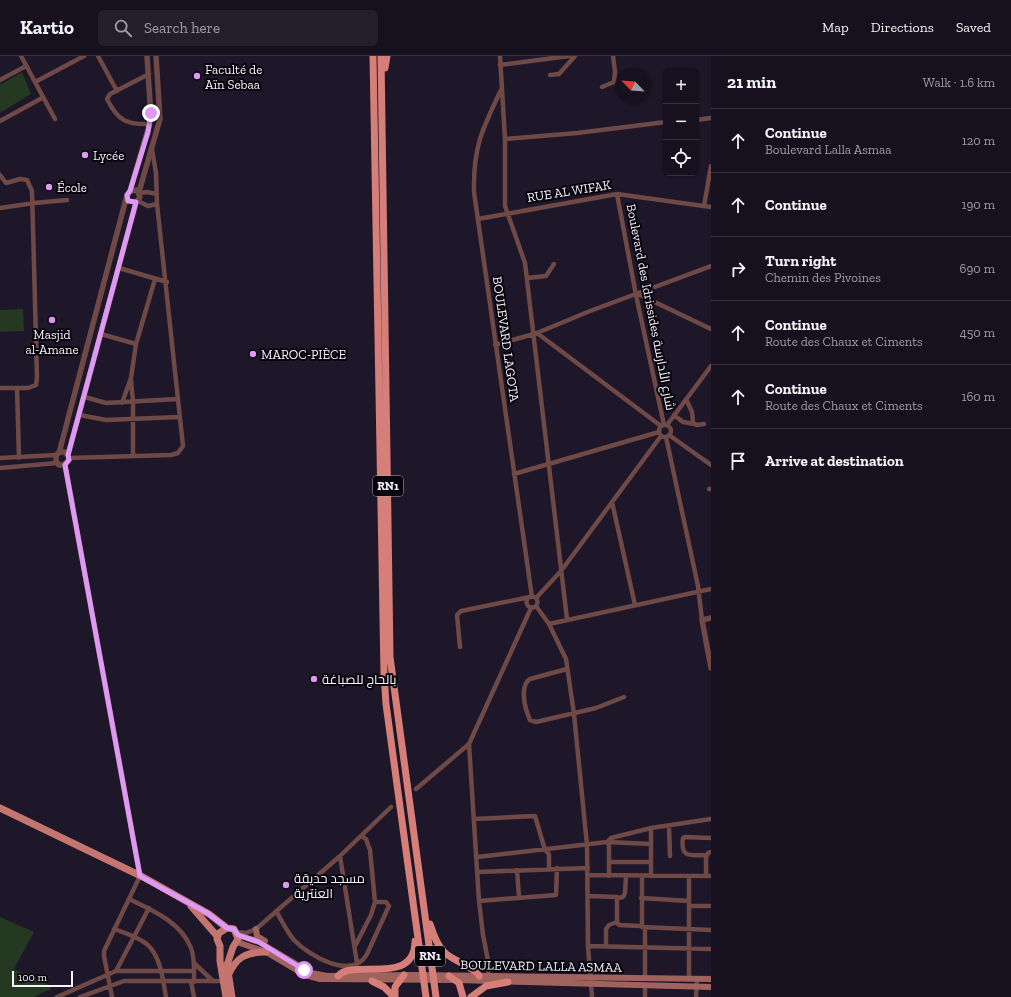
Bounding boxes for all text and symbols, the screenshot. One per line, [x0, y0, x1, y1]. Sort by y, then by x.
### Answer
search box [98, 10, 378, 46]
text: Kartio [20, 16, 74, 39]
icon: search [112, 17, 134, 39]
text: Search here [144, 19, 220, 37]
text: Map [822, 19, 849, 36]
text: Directions [871, 19, 934, 36]
text: Saved [956, 19, 991, 36]
place label: Faculté de Aïn Sebaa [205, 62, 262, 92]
north arrow [615, 68, 651, 104]
map controls [663, 68, 699, 176]
button: + [663, 68, 699, 104]
marker: Faculté de Aïn Sebaa [192, 71, 202, 81]
text: 21 min [727, 72, 776, 92]
text: Walk · 1.6 km [923, 75, 995, 90]
route end [142, 104, 160, 122]
button: − [663, 104, 699, 140]
text: Continue [765, 124, 827, 142]
icon: ahead [727, 130, 749, 152]
text: 120 m [962, 133, 995, 148]
button: locate [663, 140, 699, 176]
text: Boulevard Lalla Asmaa [765, 142, 892, 157]
place label: Lycée [93, 148, 124, 163]
marker: Lycée [80, 150, 90, 160]
street label: RUE AL WIFAK [526, 177, 613, 205]
place label: École [57, 180, 87, 195]
marker: École [44, 182, 54, 192]
icon: ahead [727, 194, 749, 216]
text: Continue [765, 196, 827, 214]
text: 190 m [961, 197, 995, 212]
street label: Boulevard des Idrissides شارع الأدارسة [623, 202, 678, 412]
text: Turn right [765, 252, 836, 270]
icon: right [727, 258, 749, 280]
text: 690 m [960, 261, 995, 276]
text: Chemin des Pivoines [765, 270, 881, 285]
street label: BOULEVARD LAGOTA [490, 275, 522, 403]
marker: Masjid al-Amane [47, 315, 57, 325]
text: Continue [765, 316, 827, 334]
icon: ahead [727, 322, 749, 344]
text: 450 m [960, 325, 995, 340]
place label: Masjid al-Amane [25, 327, 79, 357]
text: Route des Chaux et Ciments [765, 334, 923, 349]
place label: MAROC-PIÈCE [261, 347, 347, 362]
marker: MAROC-PIÈCE [248, 349, 258, 359]
text: Continue [765, 380, 827, 398]
icon: ahead [727, 386, 749, 408]
text: 160 m [961, 389, 995, 404]
text: Route des Chaux et Ciments [765, 398, 923, 413]
icon: arrive [727, 450, 749, 472]
text: Arrive at destination [765, 452, 904, 470]
road number: RN1 [373, 476, 403, 496]
place label: بالحاج للصباغة [322, 672, 397, 688]
marker: بالحاج للصباغة [309, 674, 319, 684]
place label: مسجد حديقة العنترية [294, 871, 365, 901]
marker: مسجد حديقة العنترية [281, 880, 291, 890]
road number: RN1 [415, 946, 445, 966]
street label: BOULEVARD LALLA ASMAA [460, 957, 622, 975]
route start [295, 961, 313, 979]
scale bar [12, 969, 73, 988]
text: 100 m [18, 971, 47, 984]

